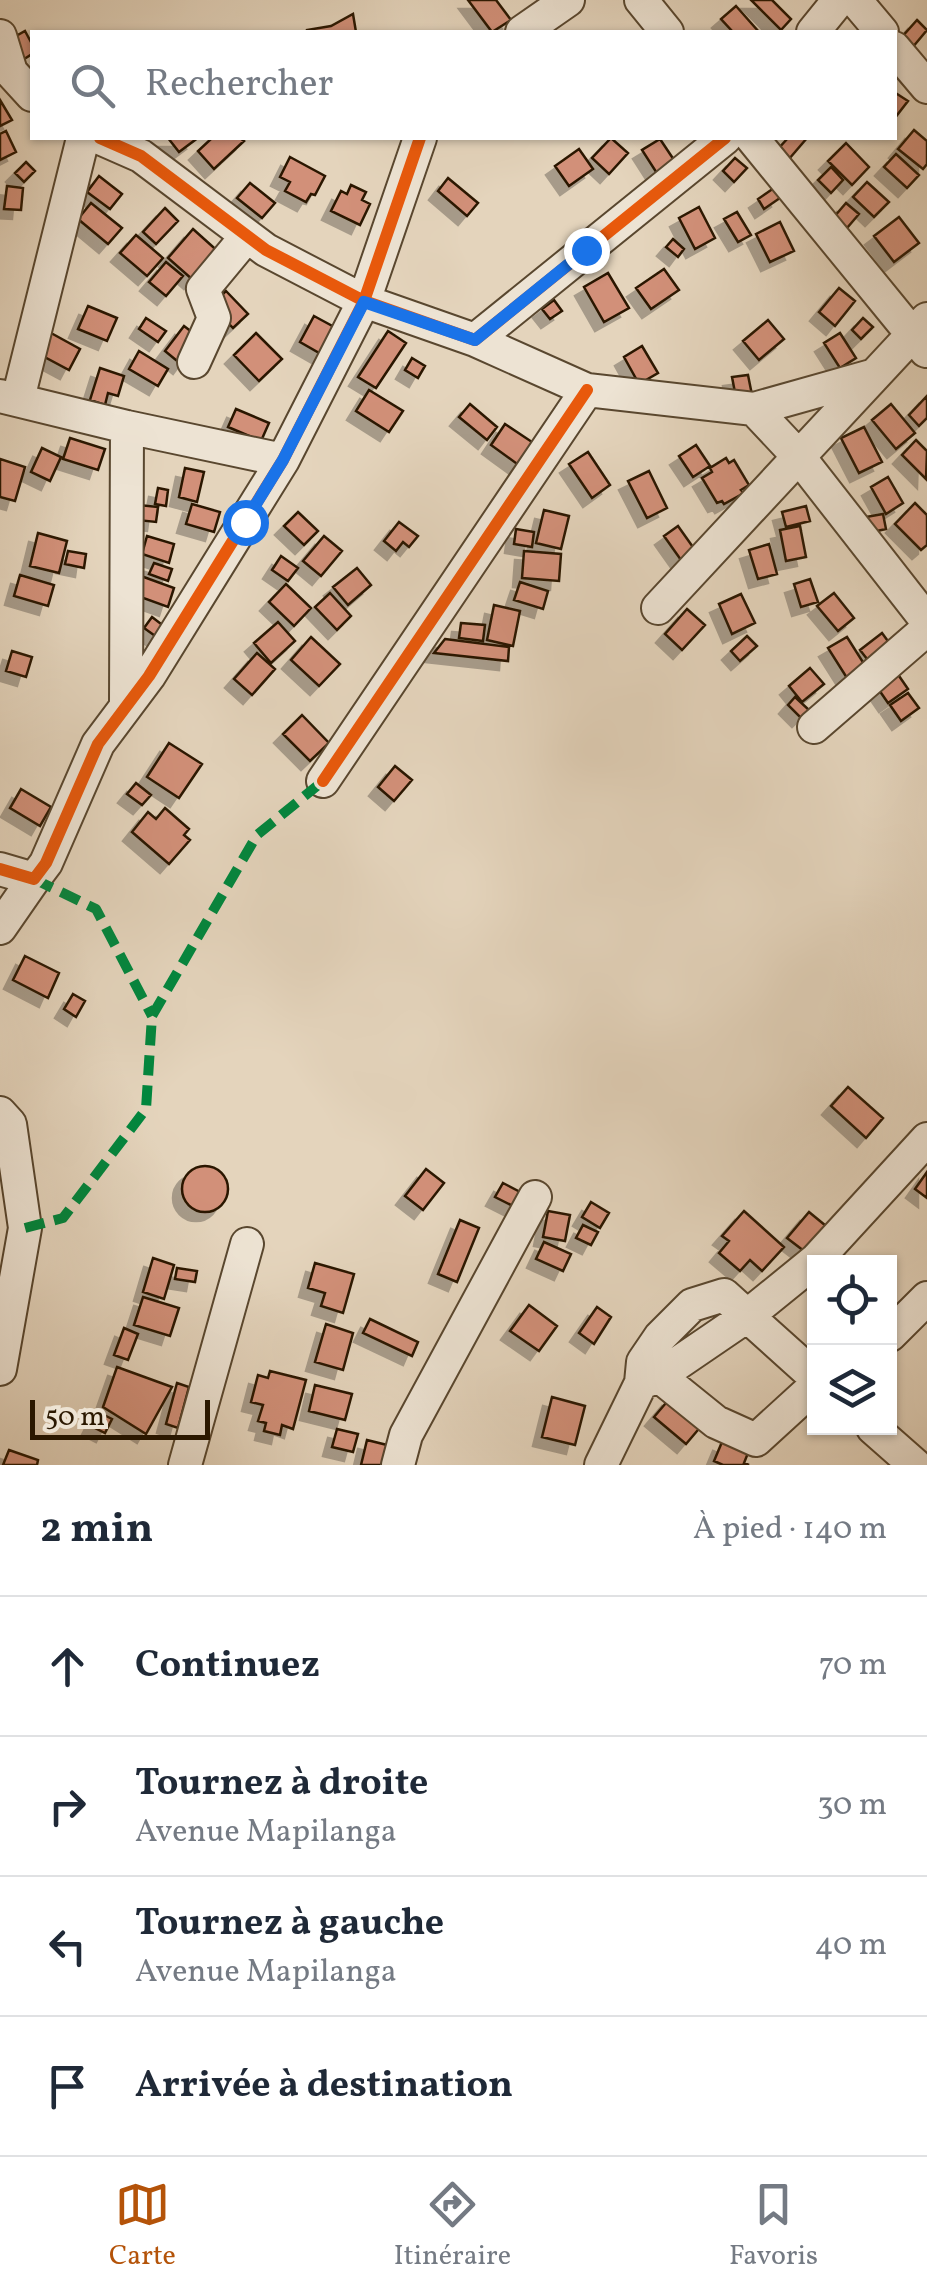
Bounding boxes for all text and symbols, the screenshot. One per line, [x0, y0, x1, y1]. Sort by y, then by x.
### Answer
search box [30, 30, 897, 140]
icon: search [65, 58, 120, 113]
text: Rechercher [145, 59, 333, 112]
route end [564, 228, 610, 274]
route start [223, 500, 269, 546]
map controls [807, 1255, 897, 1435]
button: locate [807, 1255, 897, 1345]
button: layers [807, 1345, 897, 1435]
scale bar [30, 1395, 210, 1440]
text: 50 m [45, 1398, 105, 1437]
text: 2 min [40, 1501, 153, 1560]
text: À pied · 140 m [693, 1508, 887, 1552]
icon: ahead [40, 1639, 95, 1694]
text: Continuez [135, 1640, 320, 1693]
text: 70 m [819, 1644, 887, 1688]
text: Tournez à droite [135, 1758, 428, 1811]
icon: right [40, 1779, 95, 1834]
text: 30 m [817, 1784, 887, 1828]
text: Avenue Mapilanga [135, 1811, 397, 1855]
text: Tournez à gauche [135, 1898, 444, 1951]
icon: left [40, 1919, 95, 1974]
text: 40 m [815, 1924, 887, 1968]
text: Avenue Mapilanga [135, 1951, 397, 1995]
icon: arrive [40, 2059, 95, 2114]
text: Arrivée à destination [135, 2060, 513, 2113]
tab: Carte [109, 2177, 176, 2276]
tab: Itinéraire [394, 2177, 511, 2276]
tab: Favoris [729, 2177, 818, 2276]

